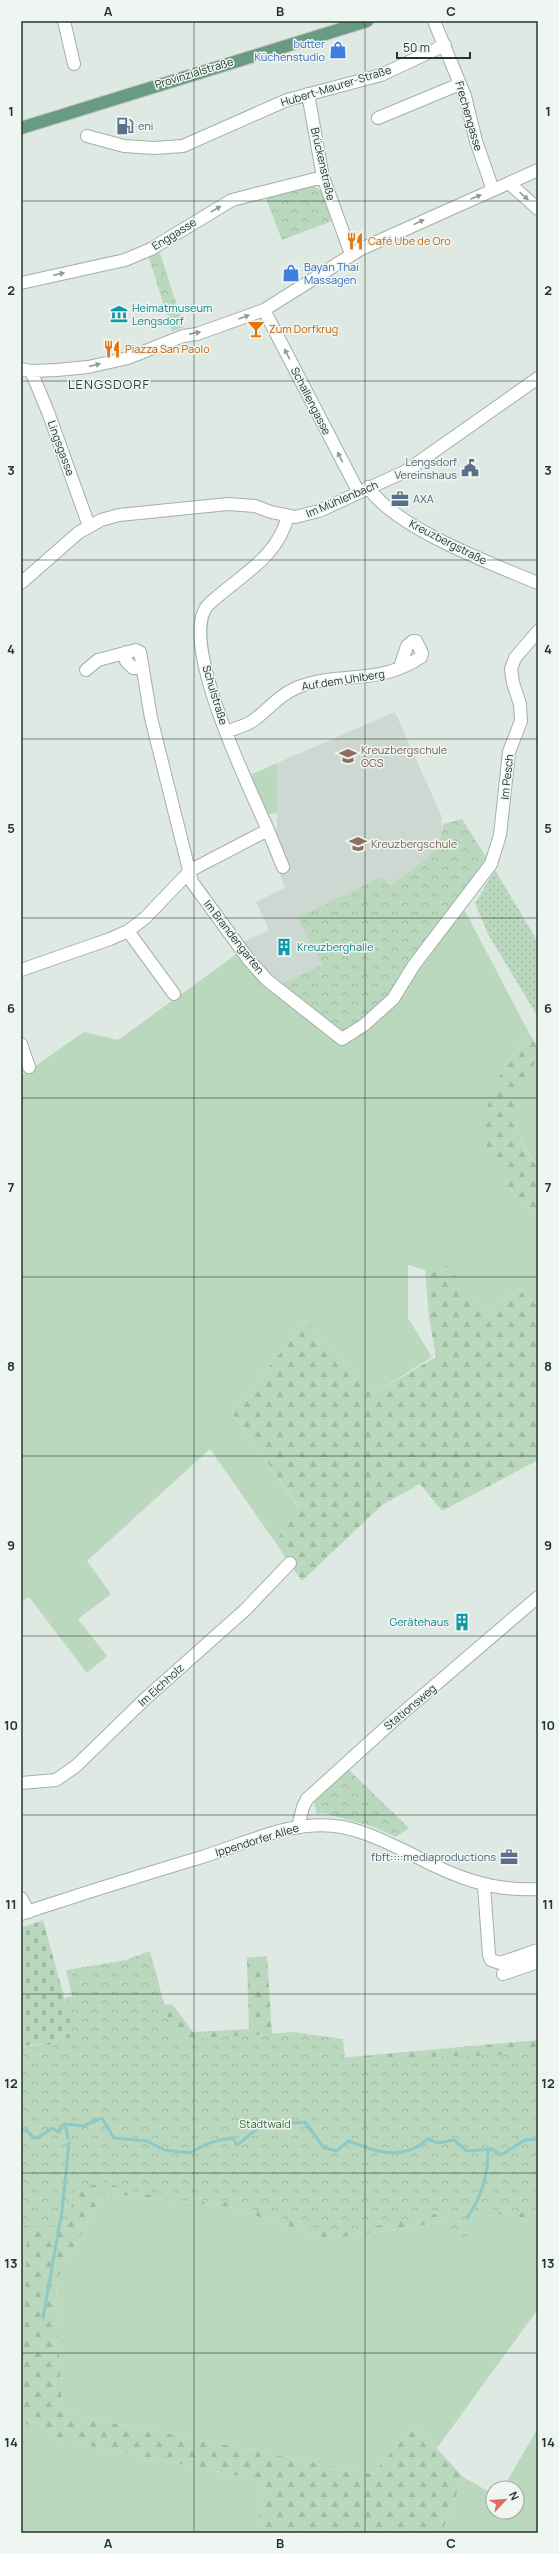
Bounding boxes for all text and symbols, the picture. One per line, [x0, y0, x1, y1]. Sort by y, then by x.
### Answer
text: A [104, 2, 113, 20]
text: B [276, 2, 284, 20]
text: C [446, 2, 456, 20]
scale bar [397, 34, 470, 60]
place label: butter Küchenstudio [255, 36, 325, 64]
text: 50 m [403, 39, 430, 56]
shop icon: butter Küchenstudio [328, 40, 348, 60]
street label: Provinzialstraße [153, 53, 236, 92]
street label: Hubert-Maurer-Straße [279, 61, 393, 109]
street label: Frechengasse [452, 79, 487, 153]
text: 1 [8, 102, 14, 120]
text: 1 [545, 102, 551, 120]
fuel station icon: eni [115, 116, 135, 136]
place label: eni [138, 118, 153, 133]
street label: Brückenstraße [308, 126, 339, 202]
one-way arrow [519, 191, 528, 200]
one-way arrow [471, 194, 482, 200]
one-way arrow [210, 205, 222, 212]
street label: Enggasse [149, 214, 199, 253]
one-way arrow [413, 219, 424, 225]
restaurant icon: Café Ube de Oro [345, 231, 365, 251]
place label: Café Ube de Oro [368, 233, 451, 248]
place label: Bayan Thai Massagen [304, 259, 359, 287]
shop icon: Bayan Thai Massagen [281, 263, 301, 283]
one-way arrow [53, 271, 65, 277]
text: 2 [7, 281, 15, 299]
text: 2 [544, 281, 552, 299]
place label: Heimatmuseum Lengsdorf [132, 300, 212, 328]
museum icon: Heimatmuseum Lengsdorf [109, 304, 129, 324]
one-way arrow [238, 314, 250, 320]
bar icon: Zum Dorfkrug [246, 319, 266, 339]
place label: Zum Dorfkrug [269, 321, 338, 336]
one-way arrow [189, 330, 201, 336]
restaurant icon: Piazza San Paolo [102, 339, 122, 359]
place label: Piazza San Paolo [125, 341, 210, 356]
one-way arrow [283, 348, 290, 360]
one-way arrow [89, 362, 101, 368]
street label: Schallengasse [288, 364, 335, 438]
district label: LENGSDORF [68, 375, 150, 393]
street label: Lingsgasse [45, 418, 79, 478]
one-way arrow [337, 451, 343, 462]
place label: Lengsdorf Vereinshaus [394, 454, 457, 482]
public building icon: Lengsdorf Vereinshaus [460, 458, 480, 478]
text: 3 [7, 461, 15, 479]
text: 3 [544, 461, 552, 479]
street label: Im Mühlenbach [303, 477, 380, 520]
office icon: AXA [390, 489, 410, 509]
place label: AXA [413, 491, 434, 506]
street label: Kreuzbergstraße [407, 515, 490, 568]
text: 4 [7, 640, 15, 658]
text: 4 [544, 640, 552, 658]
street label: Schulstraße [199, 663, 232, 727]
street label: Auf dem Uhlberg [300, 666, 386, 693]
place label: Kreuzbergschule OGS [361, 742, 448, 770]
school or university icon: Kreuzbergschule OGS [338, 746, 358, 766]
street label: Im Pesch [497, 754, 516, 800]
text: 5 [7, 819, 15, 837]
text: 5 [544, 819, 552, 837]
school or university icon: Kreuzbergschule [348, 834, 368, 854]
place label: Kreuzbergschule [371, 836, 458, 851]
street label: Im Brandengarten [201, 897, 268, 977]
building icon: Kreuzberghalle [274, 937, 294, 957]
place label: Kreuzberghalle [297, 939, 374, 954]
text: 6 [7, 999, 15, 1017]
text: 6 [544, 999, 552, 1017]
text: 7 [8, 1178, 15, 1196]
text: 7 [545, 1178, 552, 1196]
text: 8 [7, 1357, 15, 1375]
text: 8 [544, 1357, 552, 1375]
text: 9 [7, 1536, 15, 1554]
text: 9 [544, 1536, 552, 1554]
building icon: Gerätehaus [452, 1612, 472, 1632]
place label: Gerätehaus [389, 1614, 449, 1629]
street label: Im Eichholz [134, 1660, 187, 1709]
street label: Stationsweg [380, 1680, 439, 1733]
text: 10 [4, 1716, 18, 1734]
text: 10 [541, 1716, 555, 1734]
street label: Ippendorfer Allee [213, 1820, 301, 1859]
office icon: fbft::::mediaproductions [499, 1847, 519, 1867]
place label: fbft::::mediaproductions [371, 1849, 496, 1864]
text: 11 [5, 1895, 17, 1913]
text: 11 [542, 1895, 554, 1913]
text: 12 [4, 2074, 18, 2092]
text: 12 [541, 2074, 555, 2092]
park label: Stadtwald [239, 2116, 291, 2131]
text: 13 [4, 2254, 18, 2272]
text: 13 [541, 2254, 555, 2272]
text: 14 [4, 2433, 18, 2451]
text: 14 [541, 2433, 555, 2451]
north arrow [485, 2480, 525, 2520]
text: N [506, 2489, 523, 2502]
text: A [104, 2534, 113, 2552]
text: B [276, 2534, 284, 2552]
text: C [446, 2534, 456, 2552]

